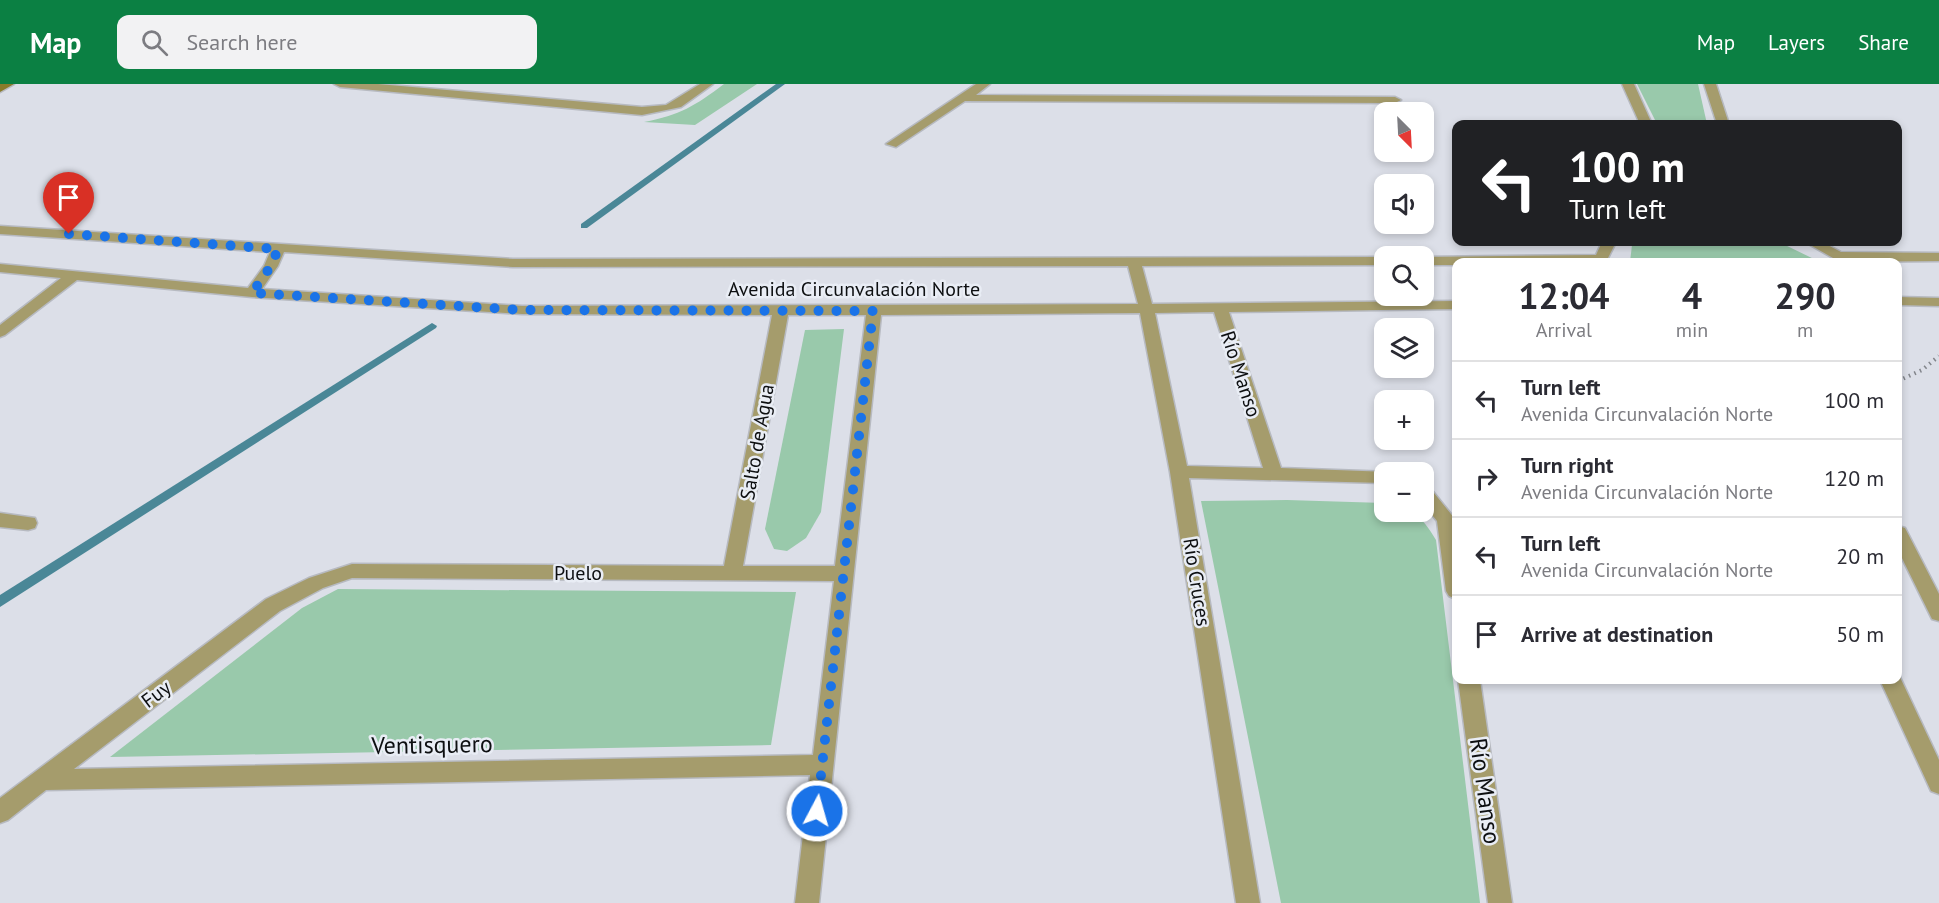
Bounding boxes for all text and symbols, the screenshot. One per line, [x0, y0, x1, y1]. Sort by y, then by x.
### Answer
search box [117, 15, 537, 69]
text: Map [30, 24, 81, 61]
icon: search [138, 26, 171, 59]
text: Search here [186, 28, 297, 56]
text: Map [1697, 29, 1735, 56]
text: Layers [1768, 29, 1825, 56]
text: Share [1858, 29, 1909, 56]
north arrow [1374, 102, 1434, 162]
map controls [1374, 102, 1434, 522]
text: 100 m [1569, 139, 1685, 194]
icon: left [1470, 144, 1548, 222]
pin [43, 172, 94, 234]
button: sound [1374, 174, 1434, 234]
icon: arrive [52, 181, 85, 214]
text: Turn left [1569, 192, 1666, 226]
button: search [1374, 246, 1434, 306]
text: 12:04 [1518, 272, 1610, 319]
text: 4 [1682, 272, 1702, 319]
text: 290 [1775, 272, 1836, 319]
street label: Avenida Circunvalación Norte [728, 276, 980, 302]
text: Arrival [1536, 317, 1592, 343]
text: min [1676, 317, 1708, 343]
text: m [1797, 317, 1813, 343]
button: layers [1374, 318, 1434, 378]
street label: Río Manso [1215, 328, 1267, 420]
text: Turn left [1521, 373, 1601, 401]
street label: Salto de Agua [734, 382, 780, 502]
icon: left [1470, 384, 1503, 417]
text: 100 m [1824, 386, 1884, 414]
button: + [1374, 390, 1434, 450]
text: Avenida Circunvalación Norte [1521, 401, 1773, 427]
text: Turn right [1521, 451, 1613, 479]
button: − [1374, 462, 1434, 522]
icon: right [1470, 462, 1503, 495]
text: 120 m [1824, 464, 1884, 492]
text: Avenida Circunvalación Norte [1521, 479, 1773, 505]
text: Turn left [1521, 529, 1601, 557]
street label: Río Cruces [1177, 536, 1217, 628]
icon: left [1470, 540, 1503, 573]
text: 20 m [1836, 542, 1884, 570]
text: Avenida Circunvalación Norte [1521, 557, 1773, 583]
street label: Puelo [554, 560, 602, 586]
icon: arrive [1470, 618, 1503, 651]
text: Arrive at destination [1521, 620, 1713, 648]
text: 50 m [1836, 620, 1884, 648]
street label: Fuy [136, 674, 177, 714]
street label: Ventisquero [370, 728, 493, 761]
street label: Río Manso [1463, 736, 1508, 846]
position arrow [785, 779, 849, 843]

